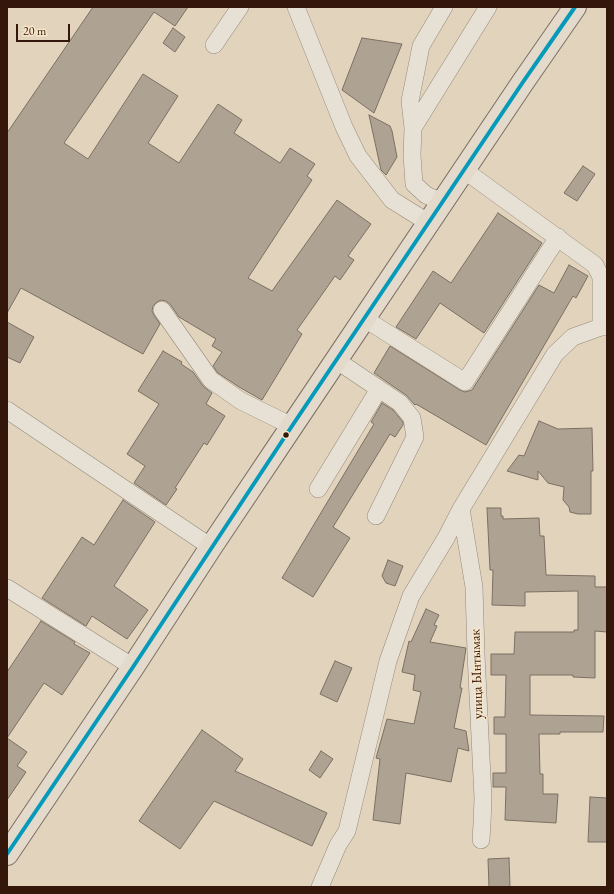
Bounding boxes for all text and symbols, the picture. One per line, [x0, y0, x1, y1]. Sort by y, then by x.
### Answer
scale bar [18, 16, 72, 42]
text: 20 m [23, 23, 46, 39]
unlabelled marker [281, 430, 291, 440]
street label: улица Ынтымак [467, 629, 487, 719]

